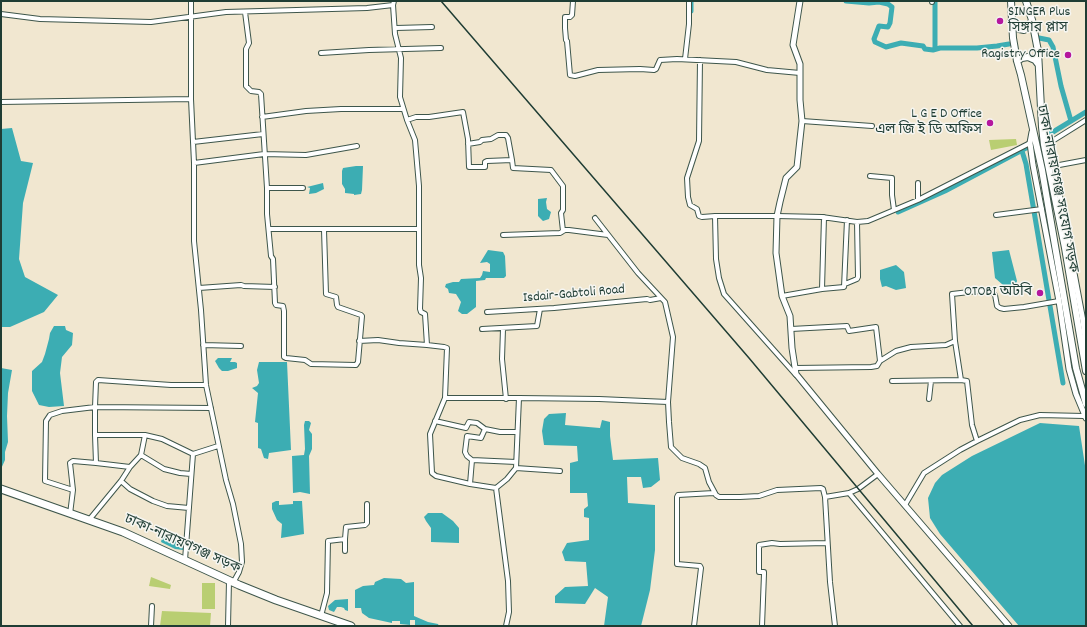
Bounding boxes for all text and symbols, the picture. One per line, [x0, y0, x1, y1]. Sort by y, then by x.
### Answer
place label: SINGER Plus সিঙ্গার প্লাস [1008, 5, 1070, 38]
marker: SINGER Plus সিঙ্গার প্লাস [995, 16, 1005, 26]
place label: Ragistry Office [981, 47, 1060, 63]
marker: Ragistry Office [1063, 50, 1073, 60]
street label: ঢাকা-নারায়ণগঞ্জ সংযোগ সড়ক [1031, 104, 1081, 274]
place label: L G E D Office এল জি ই ডি অফিস [875, 107, 982, 140]
marker: L G E D Office এল জি ই ডি অফিস [985, 118, 995, 128]
street label: Isdair-Gabtoli Road [522, 282, 626, 308]
place label: OTOBI অটবি [964, 285, 1032, 301]
marker: OTOBI অটবি [1035, 288, 1045, 298]
street label: ঢাকা-নারায়ণগঞ্জ সড়ক [121, 512, 243, 578]

